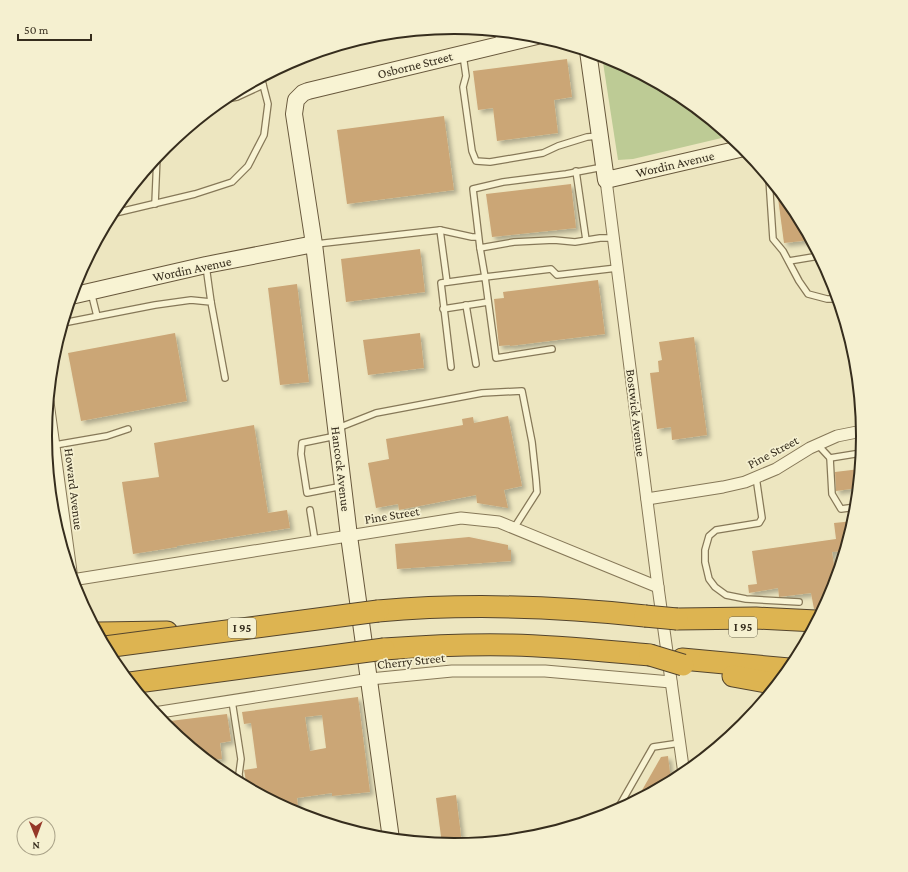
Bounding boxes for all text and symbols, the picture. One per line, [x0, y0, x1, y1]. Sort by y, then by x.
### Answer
scale bar [18, 16, 91, 42]
text: 50 m [24, 23, 49, 37]
street label: Osborne Street [376, 48, 455, 82]
street label: Wordin Avenue [634, 148, 716, 180]
street label: Wordin Avenue [151, 253, 233, 285]
street label: Bostwick Avenue [623, 368, 649, 458]
street label: Hancock Avenue [328, 426, 354, 513]
street label: Pine Street [745, 432, 802, 472]
street label: Howard Avenue [62, 447, 86, 531]
street label: Pine Street [363, 503, 421, 527]
road number: I 95 [729, 617, 757, 637]
road number: I 95 [228, 618, 256, 638]
street label: Cherry Street [376, 650, 447, 672]
north arrow [16, 816, 56, 856]
text: N [32, 840, 40, 852]

